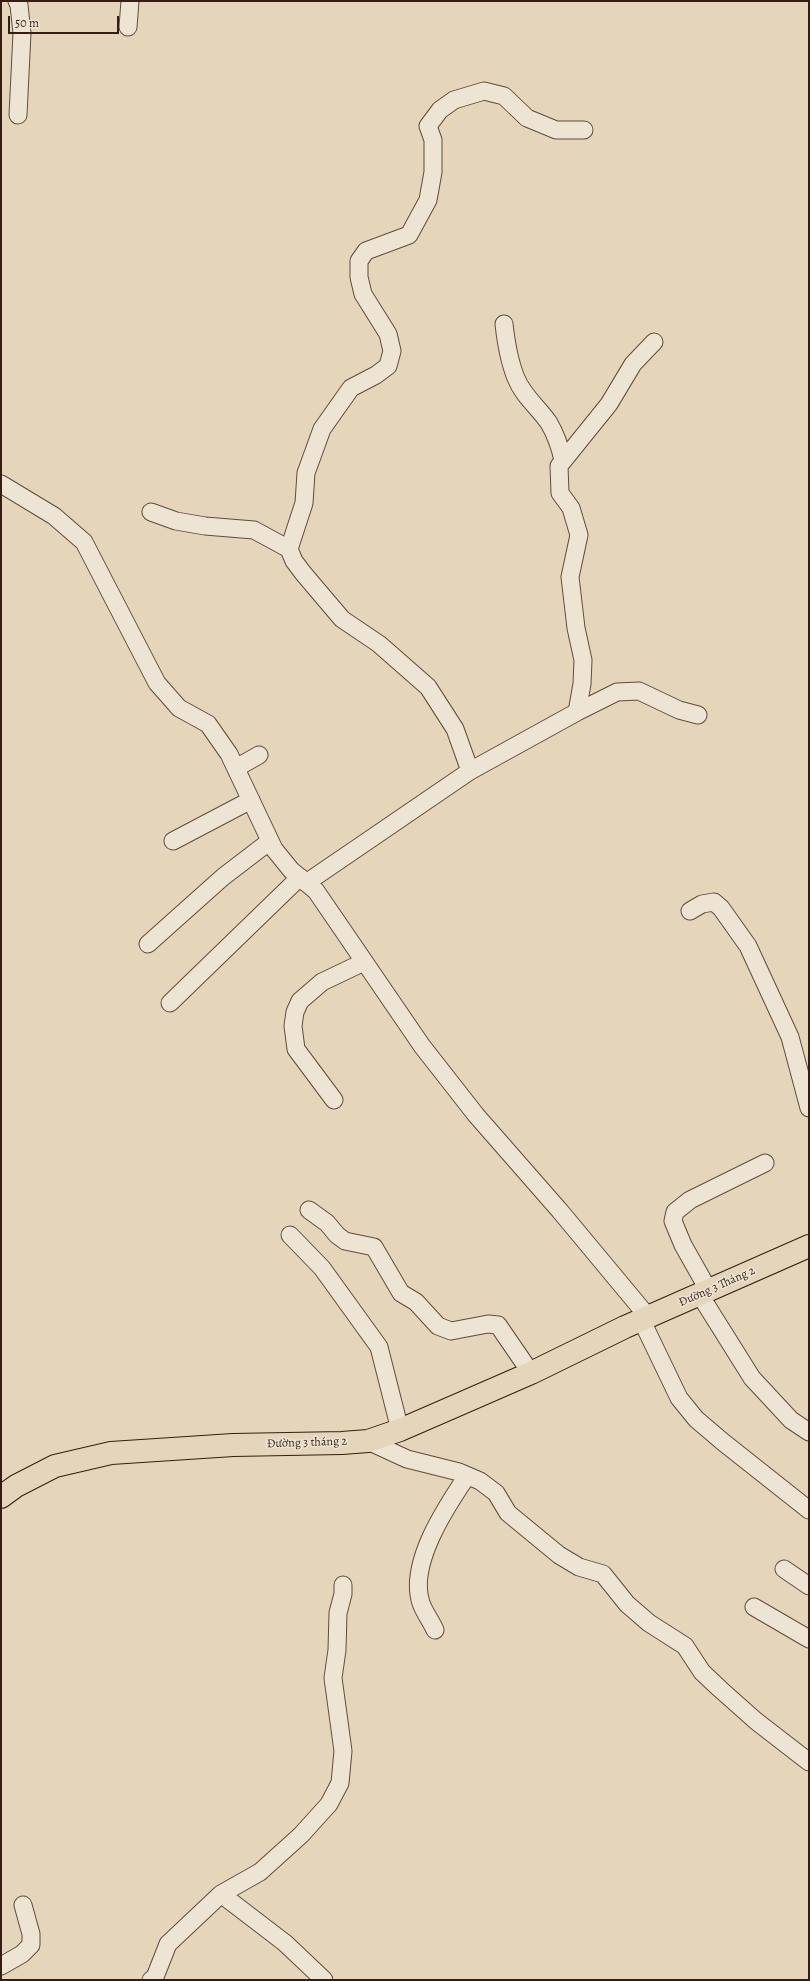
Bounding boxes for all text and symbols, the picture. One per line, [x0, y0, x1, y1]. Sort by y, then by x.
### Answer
scale bar [10, 8, 121, 34]
text: 50 m [15, 15, 39, 31]
street label: Đường 3 Tháng 2 [677, 1264, 757, 1310]
street label: Đường 3 tháng 2 [267, 1434, 347, 1452]

